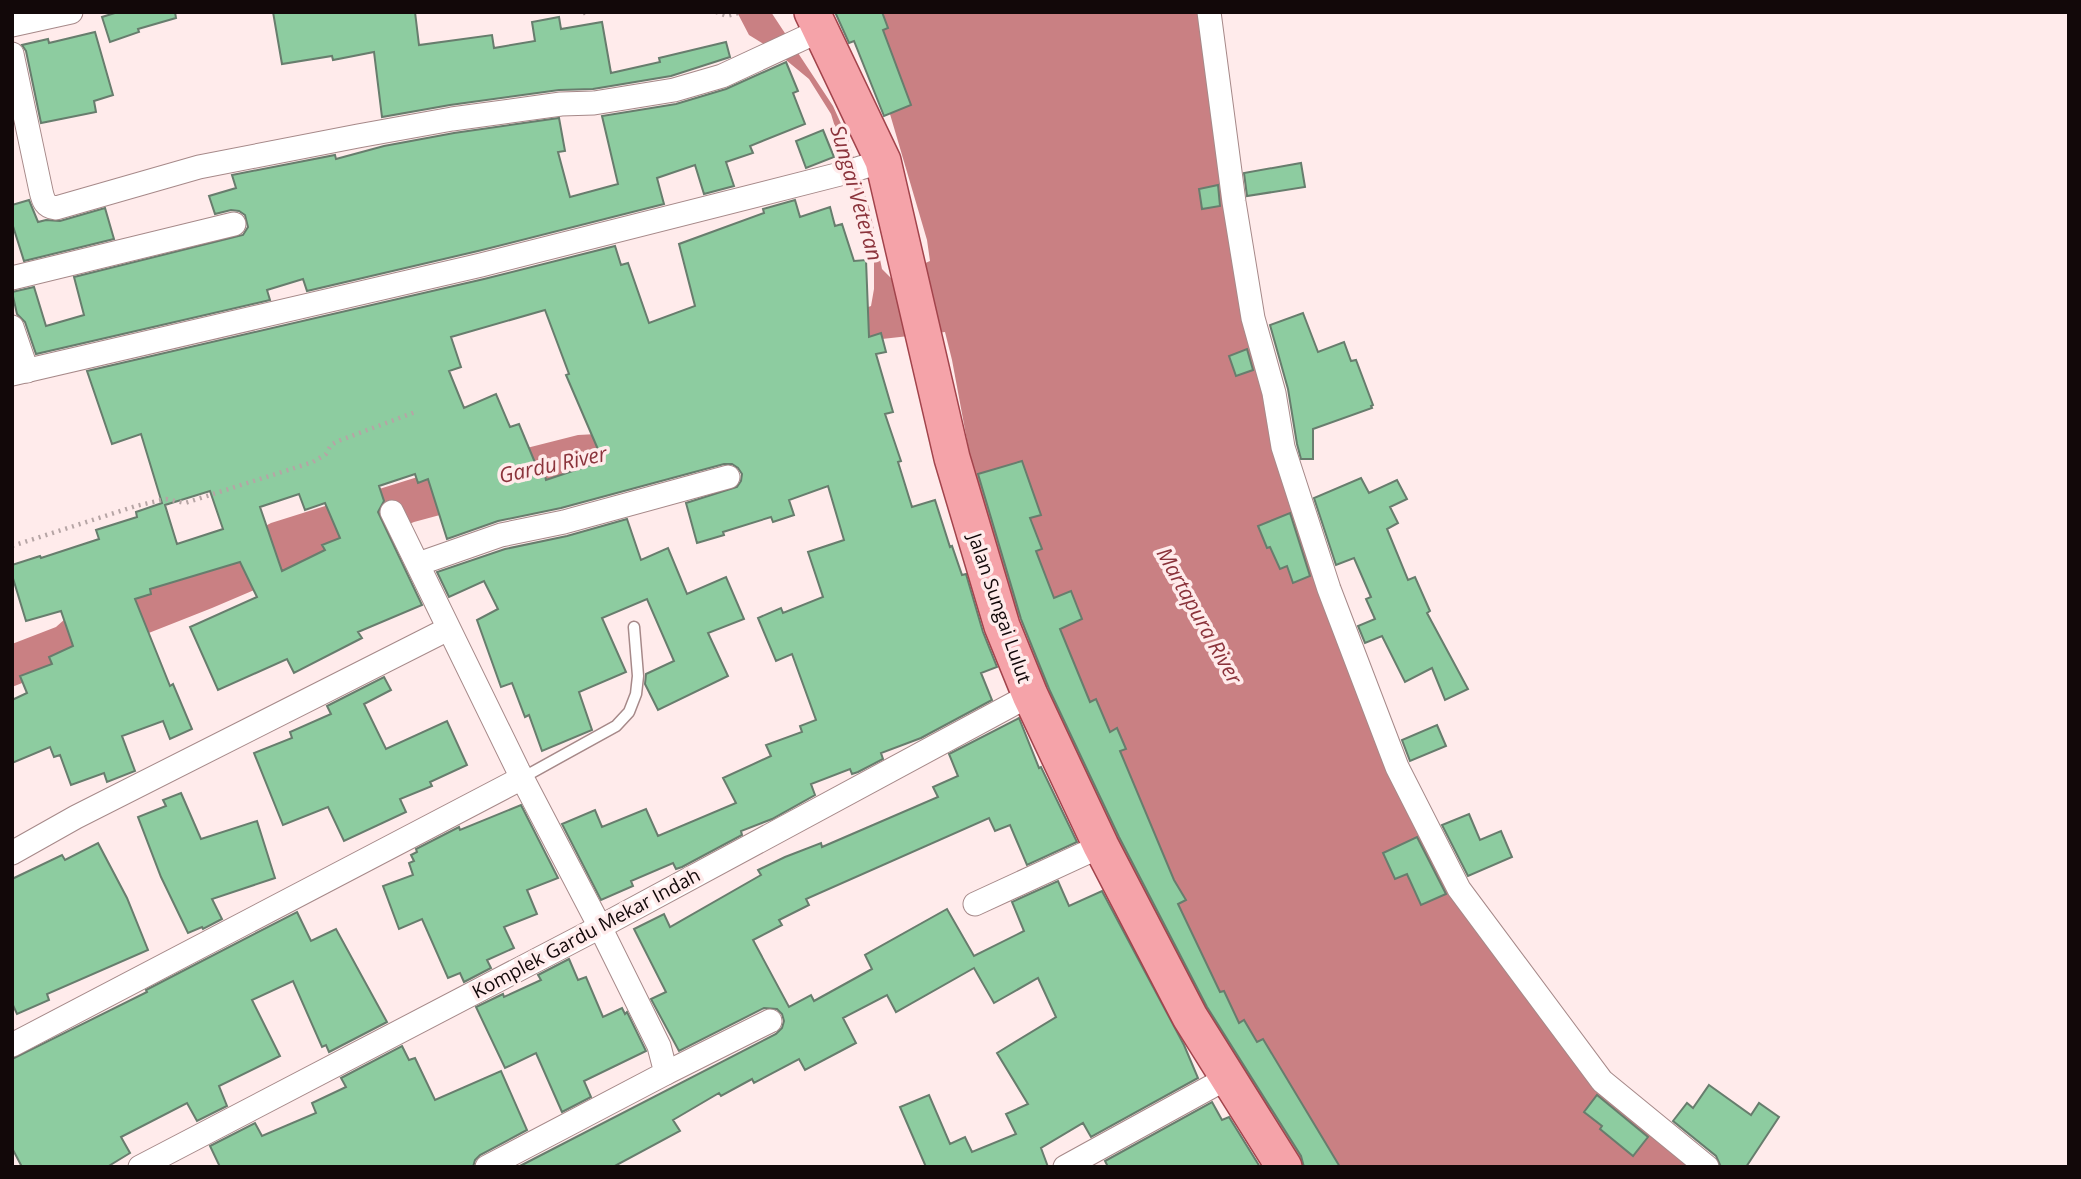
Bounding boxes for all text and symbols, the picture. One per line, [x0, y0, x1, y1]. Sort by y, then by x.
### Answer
water label: Sungai Veteran [824, 122, 890, 264]
water label: Gardu River [496, 439, 610, 489]
street label: Jalan Sungai Lulut [962, 528, 1038, 687]
water label: Martapura River [1151, 542, 1249, 689]
street label: Komplek Gardu Mekar Indah [467, 862, 705, 1004]

